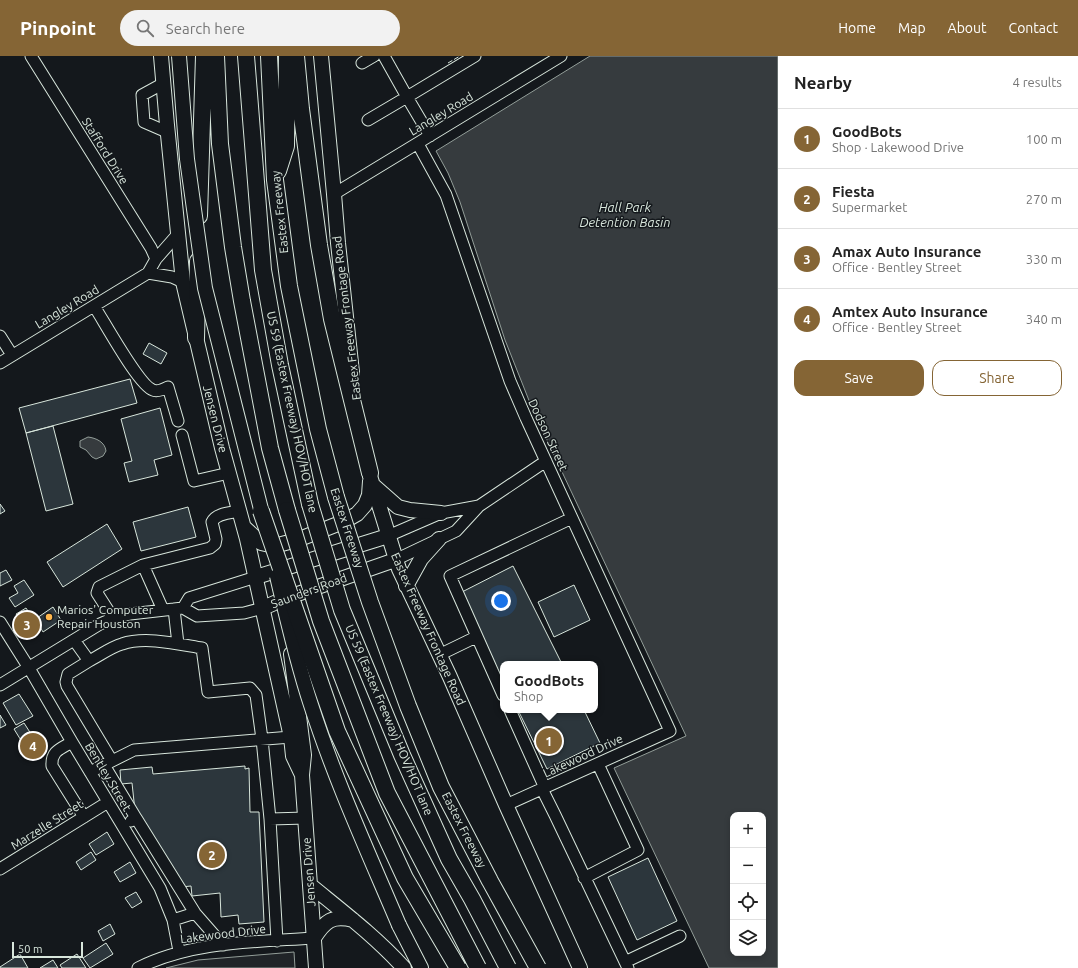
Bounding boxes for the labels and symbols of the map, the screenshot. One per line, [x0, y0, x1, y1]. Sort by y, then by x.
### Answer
street label: Langley Road [407, 89, 475, 138]
street label: Stafford Drive [80, 115, 131, 186]
street label: Eastex Freeway [269, 170, 290, 254]
water label: Hall Park Detention Basin [579, 200, 671, 229]
street label: Eastex Freeway Frontage Road [330, 235, 363, 401]
street label: Langley Road [33, 282, 101, 331]
street label: US 59 (Eastex Freeway) HOV/HOT lane [264, 310, 320, 514]
street label: Jensen Drive [201, 384, 230, 454]
street label: Dodson Street [526, 397, 571, 473]
street label: Eastex Freeway [328, 486, 367, 570]
street label: Eastex Freeway Frontage Road [389, 551, 468, 707]
street label: Saunders Road [269, 571, 349, 610]
your location [491, 591, 511, 611]
place label: Marios' Computer Repair Houston [57, 603, 154, 630]
pin: 3 [14, 610, 40, 640]
marker: Marios' Computer Repair Houston [44, 612, 54, 622]
street label: US 59 (Eastex Freeway) HOV/HOT lane [342, 623, 436, 817]
pin: 1 [536, 726, 562, 756]
pin: 4 [20, 731, 46, 761]
street label: Lakewood Drive [541, 731, 625, 780]
street label: Bentley Street [83, 740, 134, 814]
street label: Eastex Freeway [440, 790, 489, 870]
street label: Marzelle Street [8, 797, 85, 852]
street label: Jensen Drive [300, 837, 317, 907]
pin: 2 [199, 840, 225, 870]
street label: Lakewood Drive [179, 922, 267, 945]
scale bar [12, 940, 83, 959]

